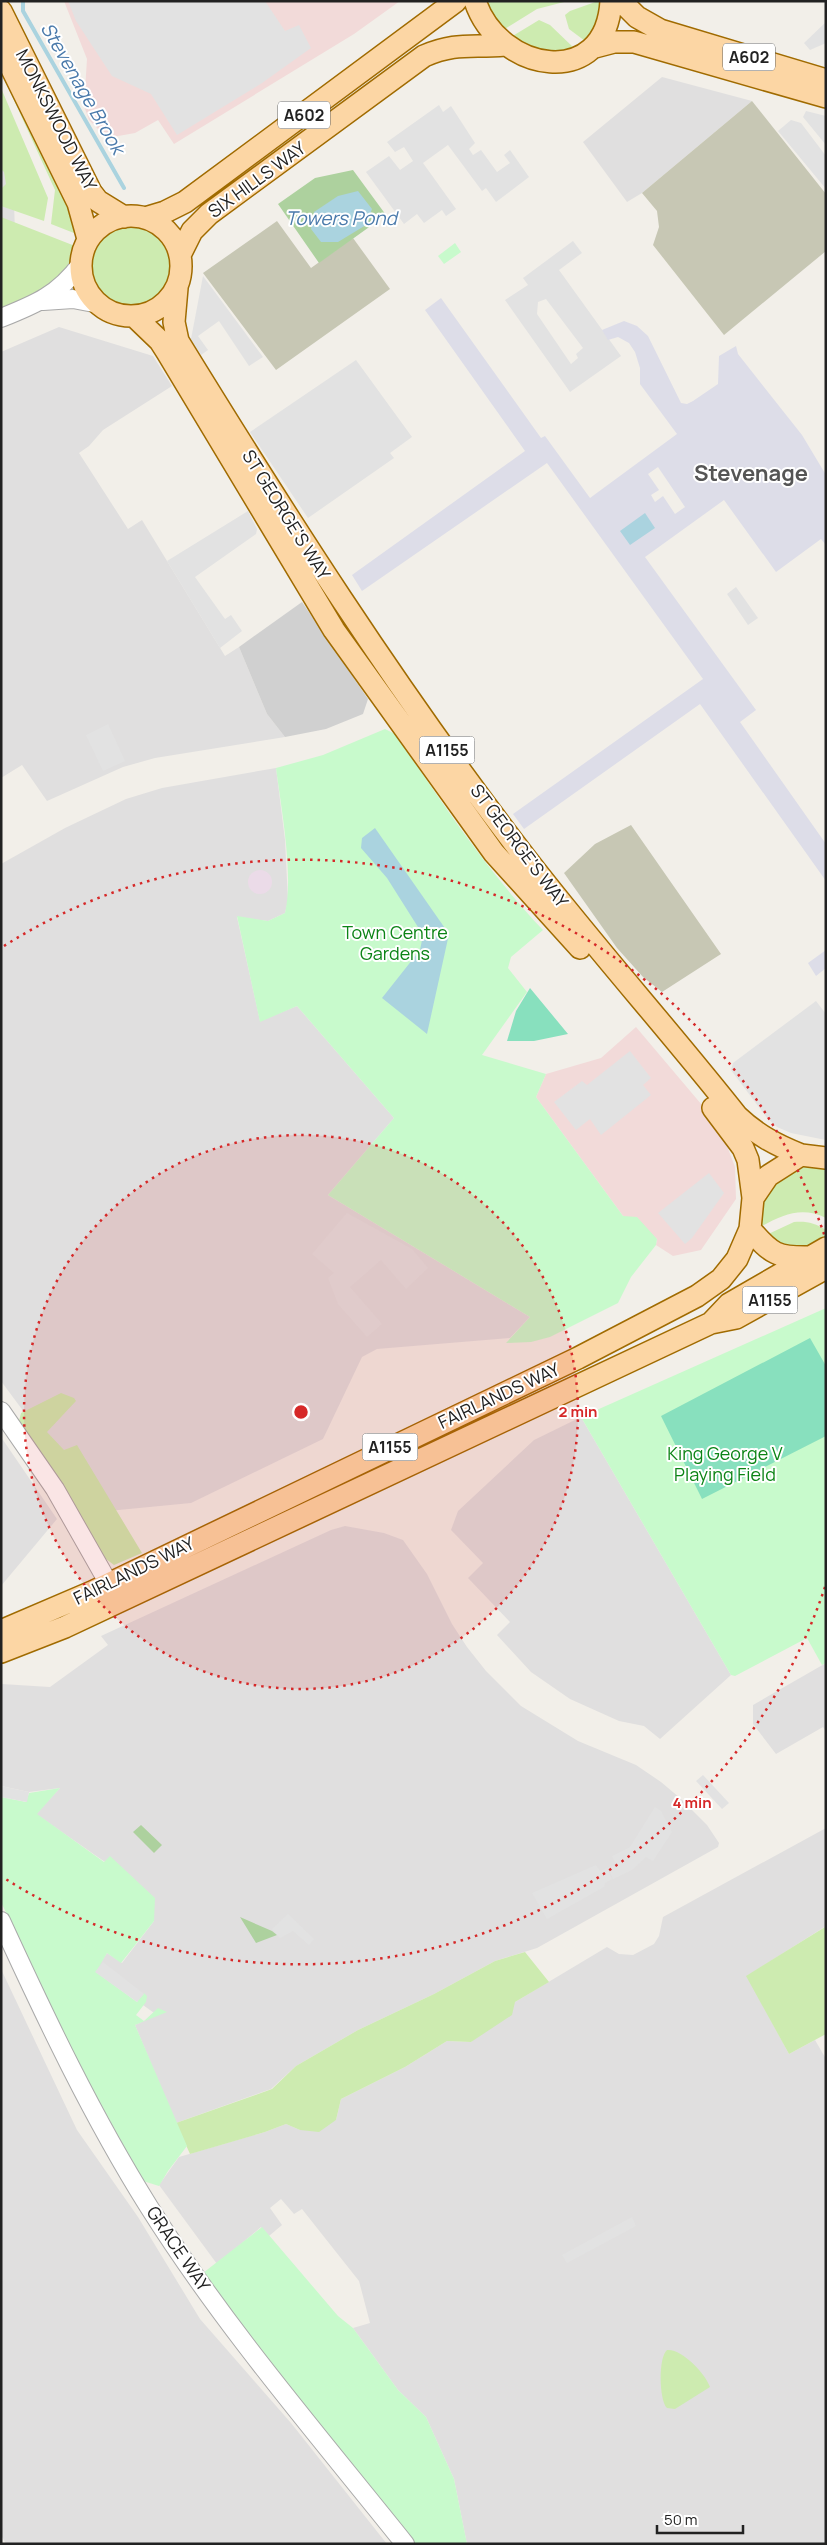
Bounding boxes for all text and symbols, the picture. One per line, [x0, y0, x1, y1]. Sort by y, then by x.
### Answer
water label: Stevenage Brook [35, 17, 133, 161]
road number: A602 [723, 44, 775, 70]
street label: MONKSWOOD WAY [11, 45, 103, 195]
road number: A602 [278, 102, 330, 128]
street label: SIX HILLS WAY [203, 135, 311, 223]
water label: Towers Pond [285, 205, 399, 231]
street label: ST GEORGE'S WAY [237, 445, 337, 585]
district label: Stevenage [694, 458, 808, 488]
road number: A1155 [420, 736, 474, 764]
street label: ST GEORGE'S WAY [465, 779, 575, 913]
park label: Town Centre Gardens [342, 920, 448, 965]
road number: A1155 [742, 1286, 798, 1314]
street label: FAIRLANDS WAY [434, 1356, 564, 1434]
text: 2 min [558, 1401, 598, 1422]
centre of rings [292, 1403, 310, 1421]
road number: A1155 [362, 1434, 418, 1460]
park label: King George V Playing Field [667, 1441, 783, 1486]
street label: FAIRLANDS WAY [69, 1530, 199, 1610]
text: 4 min [672, 1792, 712, 1813]
street label: GRACE WAY [142, 2201, 217, 2296]
scale bar [657, 2502, 743, 2534]
text: 50 m [664, 2509, 698, 2530]

